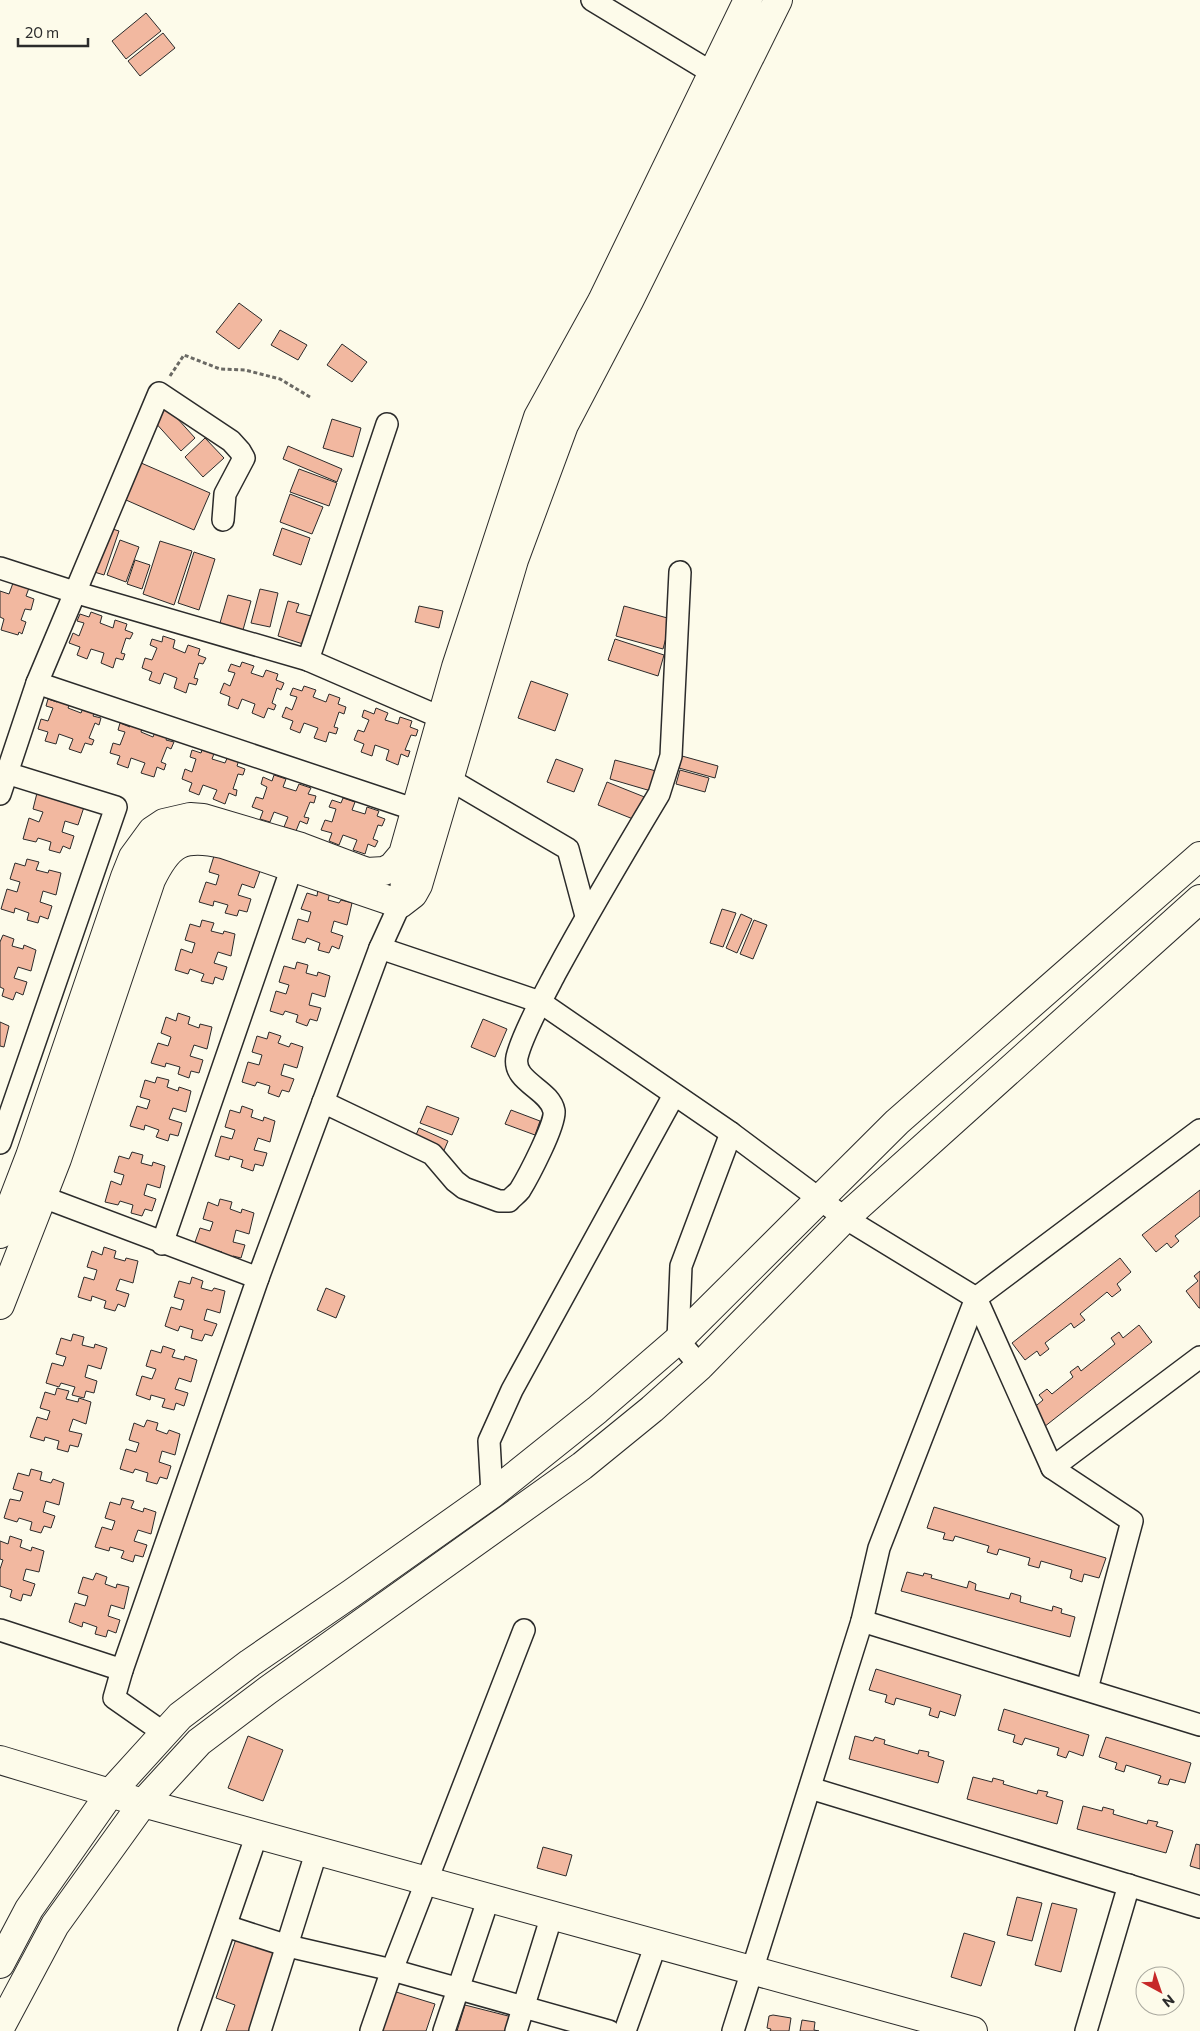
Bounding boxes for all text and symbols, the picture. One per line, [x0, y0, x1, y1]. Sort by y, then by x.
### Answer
scale bar [18, 15, 88, 47]
text: 20 m [25, 23, 59, 41]
north arrow [1135, 1966, 1185, 2016]
text: N [1159, 1991, 1178, 2011]

